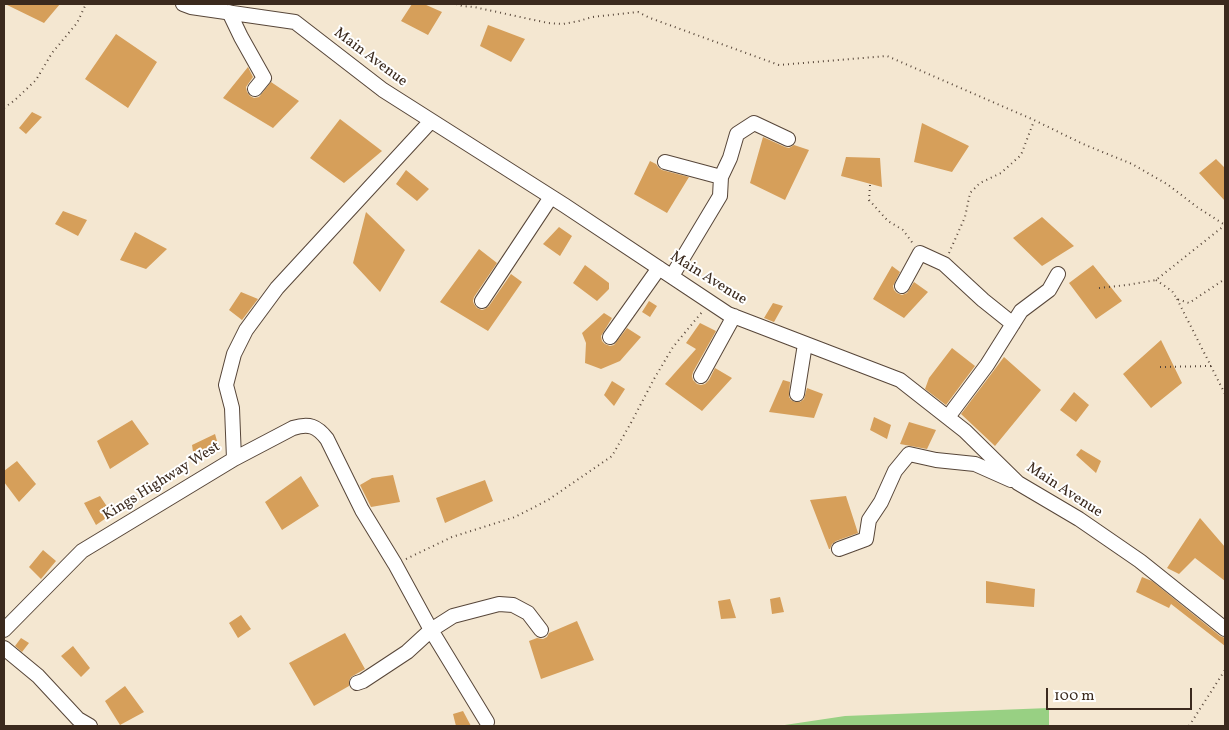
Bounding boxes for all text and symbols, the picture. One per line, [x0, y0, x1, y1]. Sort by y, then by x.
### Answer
street label: Main Avenue [330, 25, 410, 91]
street label: Main Avenue [666, 248, 750, 310]
street label: Kings Highway West [100, 439, 224, 525]
street label: Main Avenue [1023, 460, 1105, 522]
scale bar [1049, 678, 1195, 710]
text: 100 m [1054, 686, 1094, 707]

